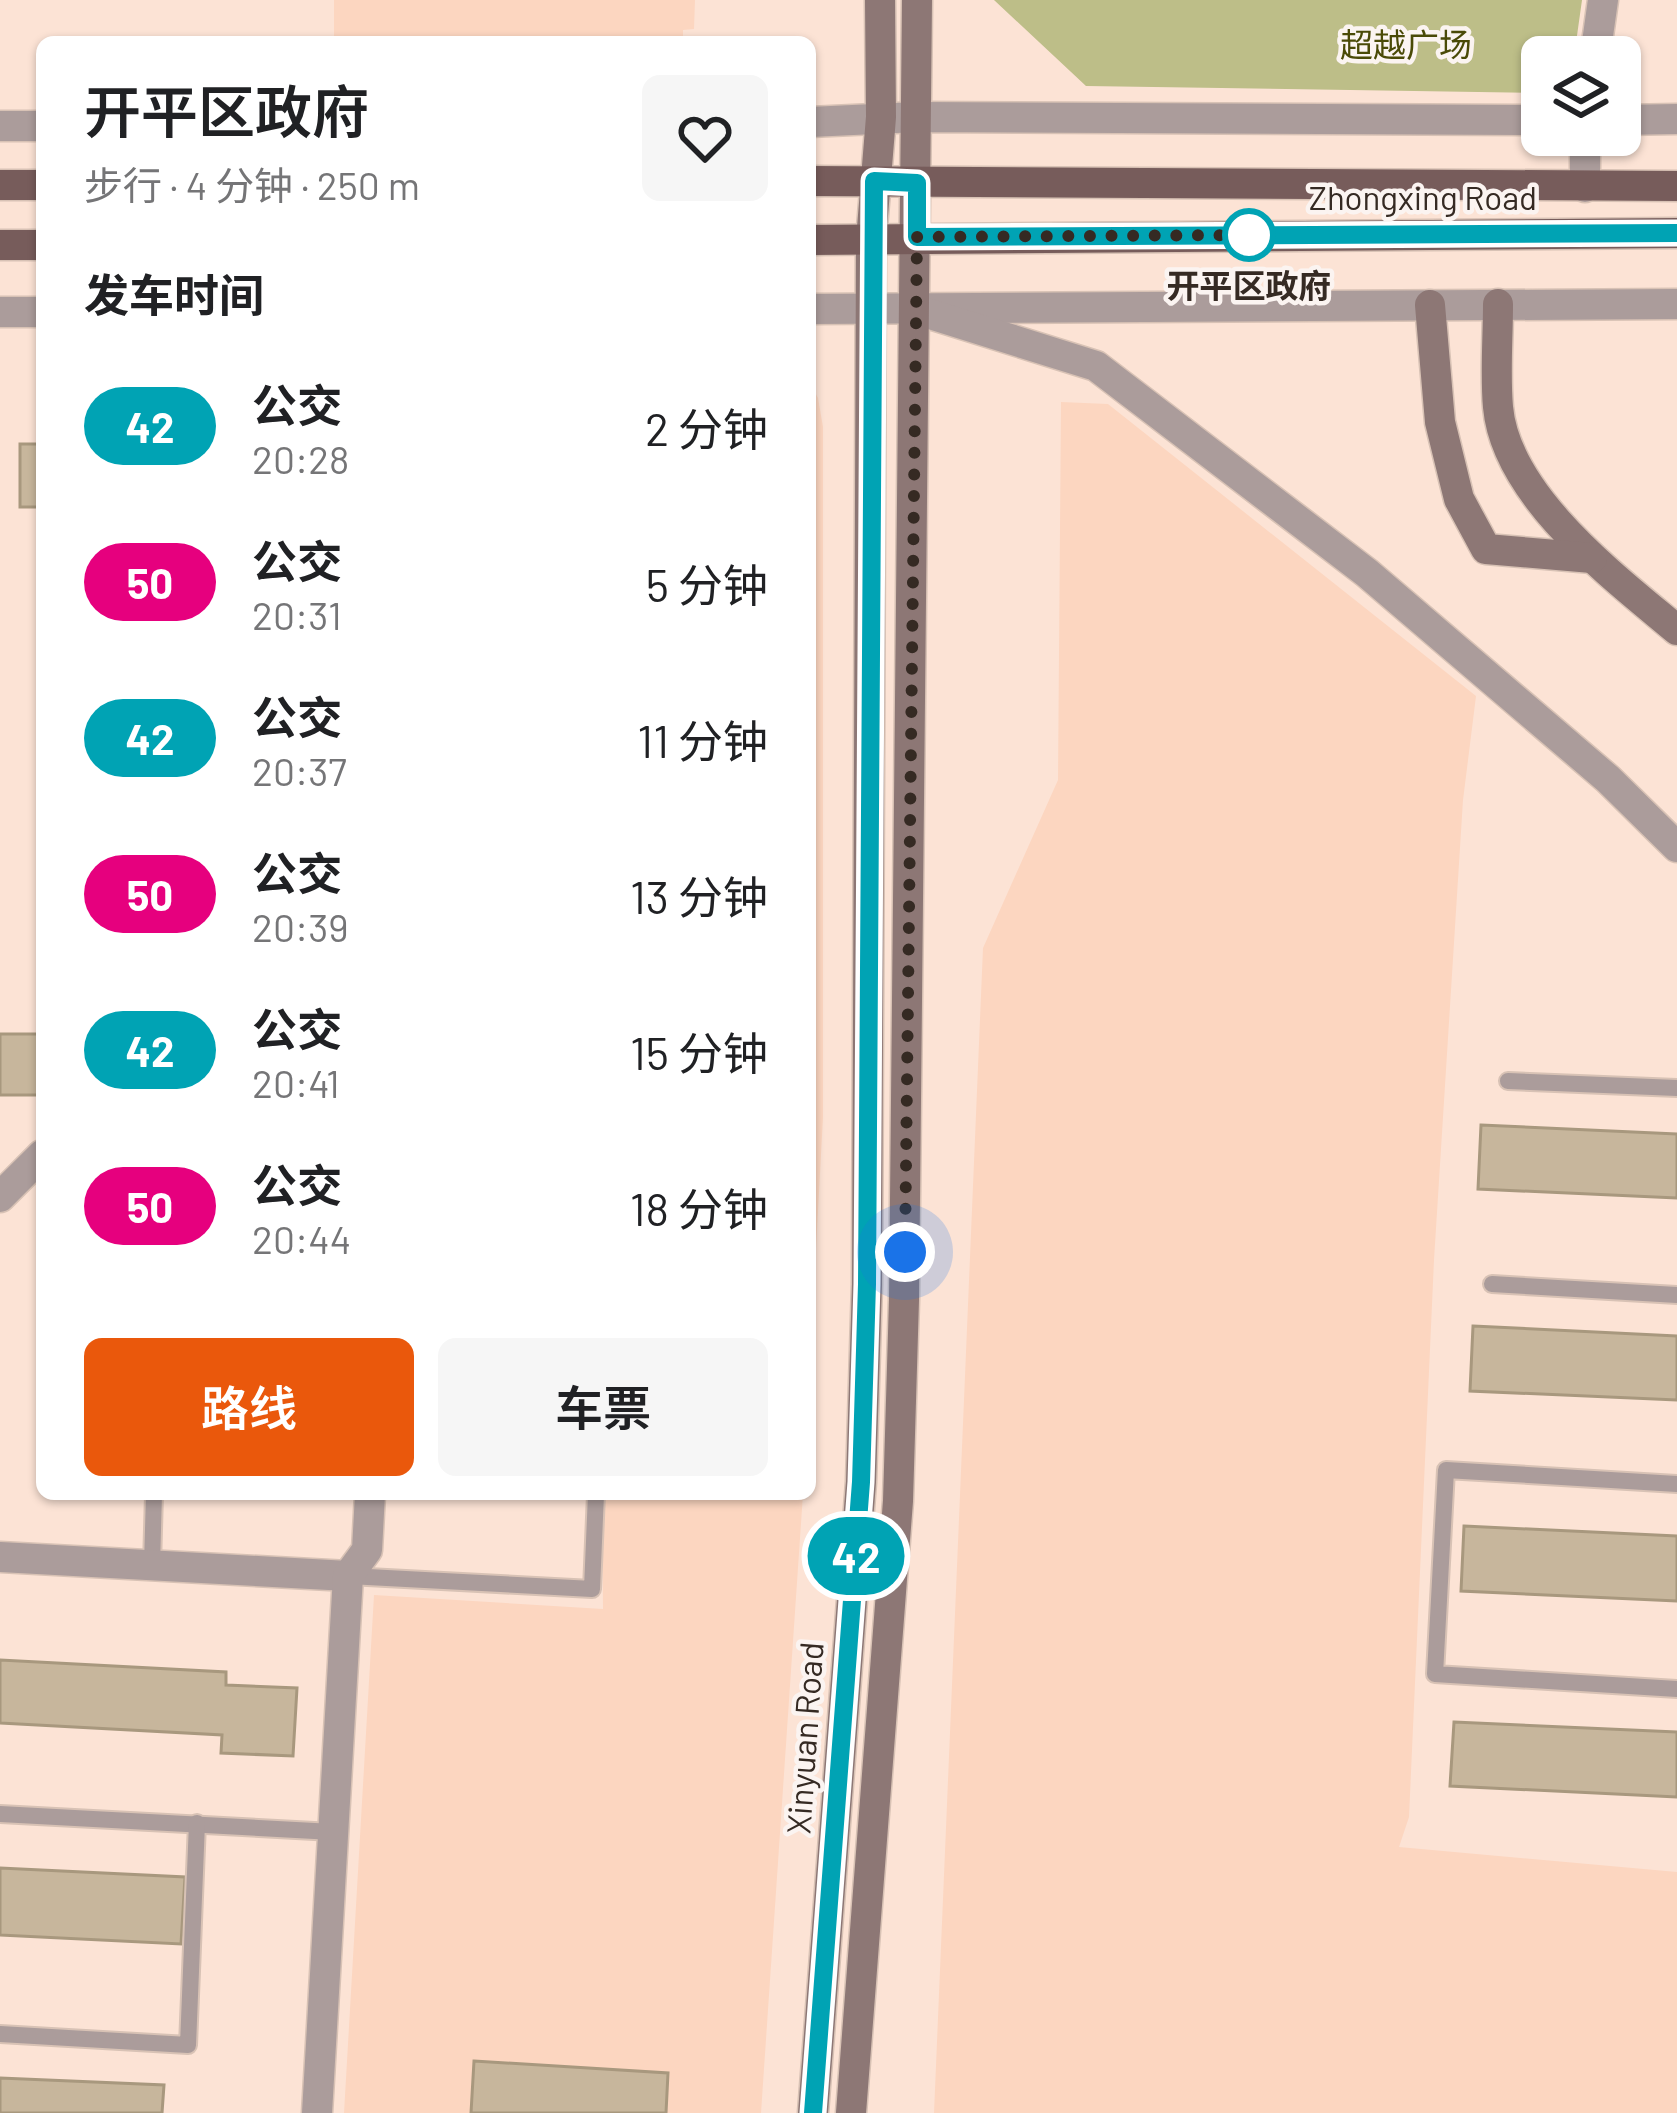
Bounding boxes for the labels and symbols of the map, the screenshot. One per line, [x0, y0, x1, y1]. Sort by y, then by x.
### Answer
park label: 超越广场 [1340, 24, 1472, 64]
street label: Zhongxing Road [1309, 177, 1537, 217]
marker: 开平区政府 [1224, 210, 1274, 260]
place label: 开平区政府 [1167, 265, 1332, 305]
your location [875, 1222, 935, 1282]
line badge: 42 [802, 1517, 910, 1595]
street label: Xinyuan Road [777, 1641, 831, 1835]

